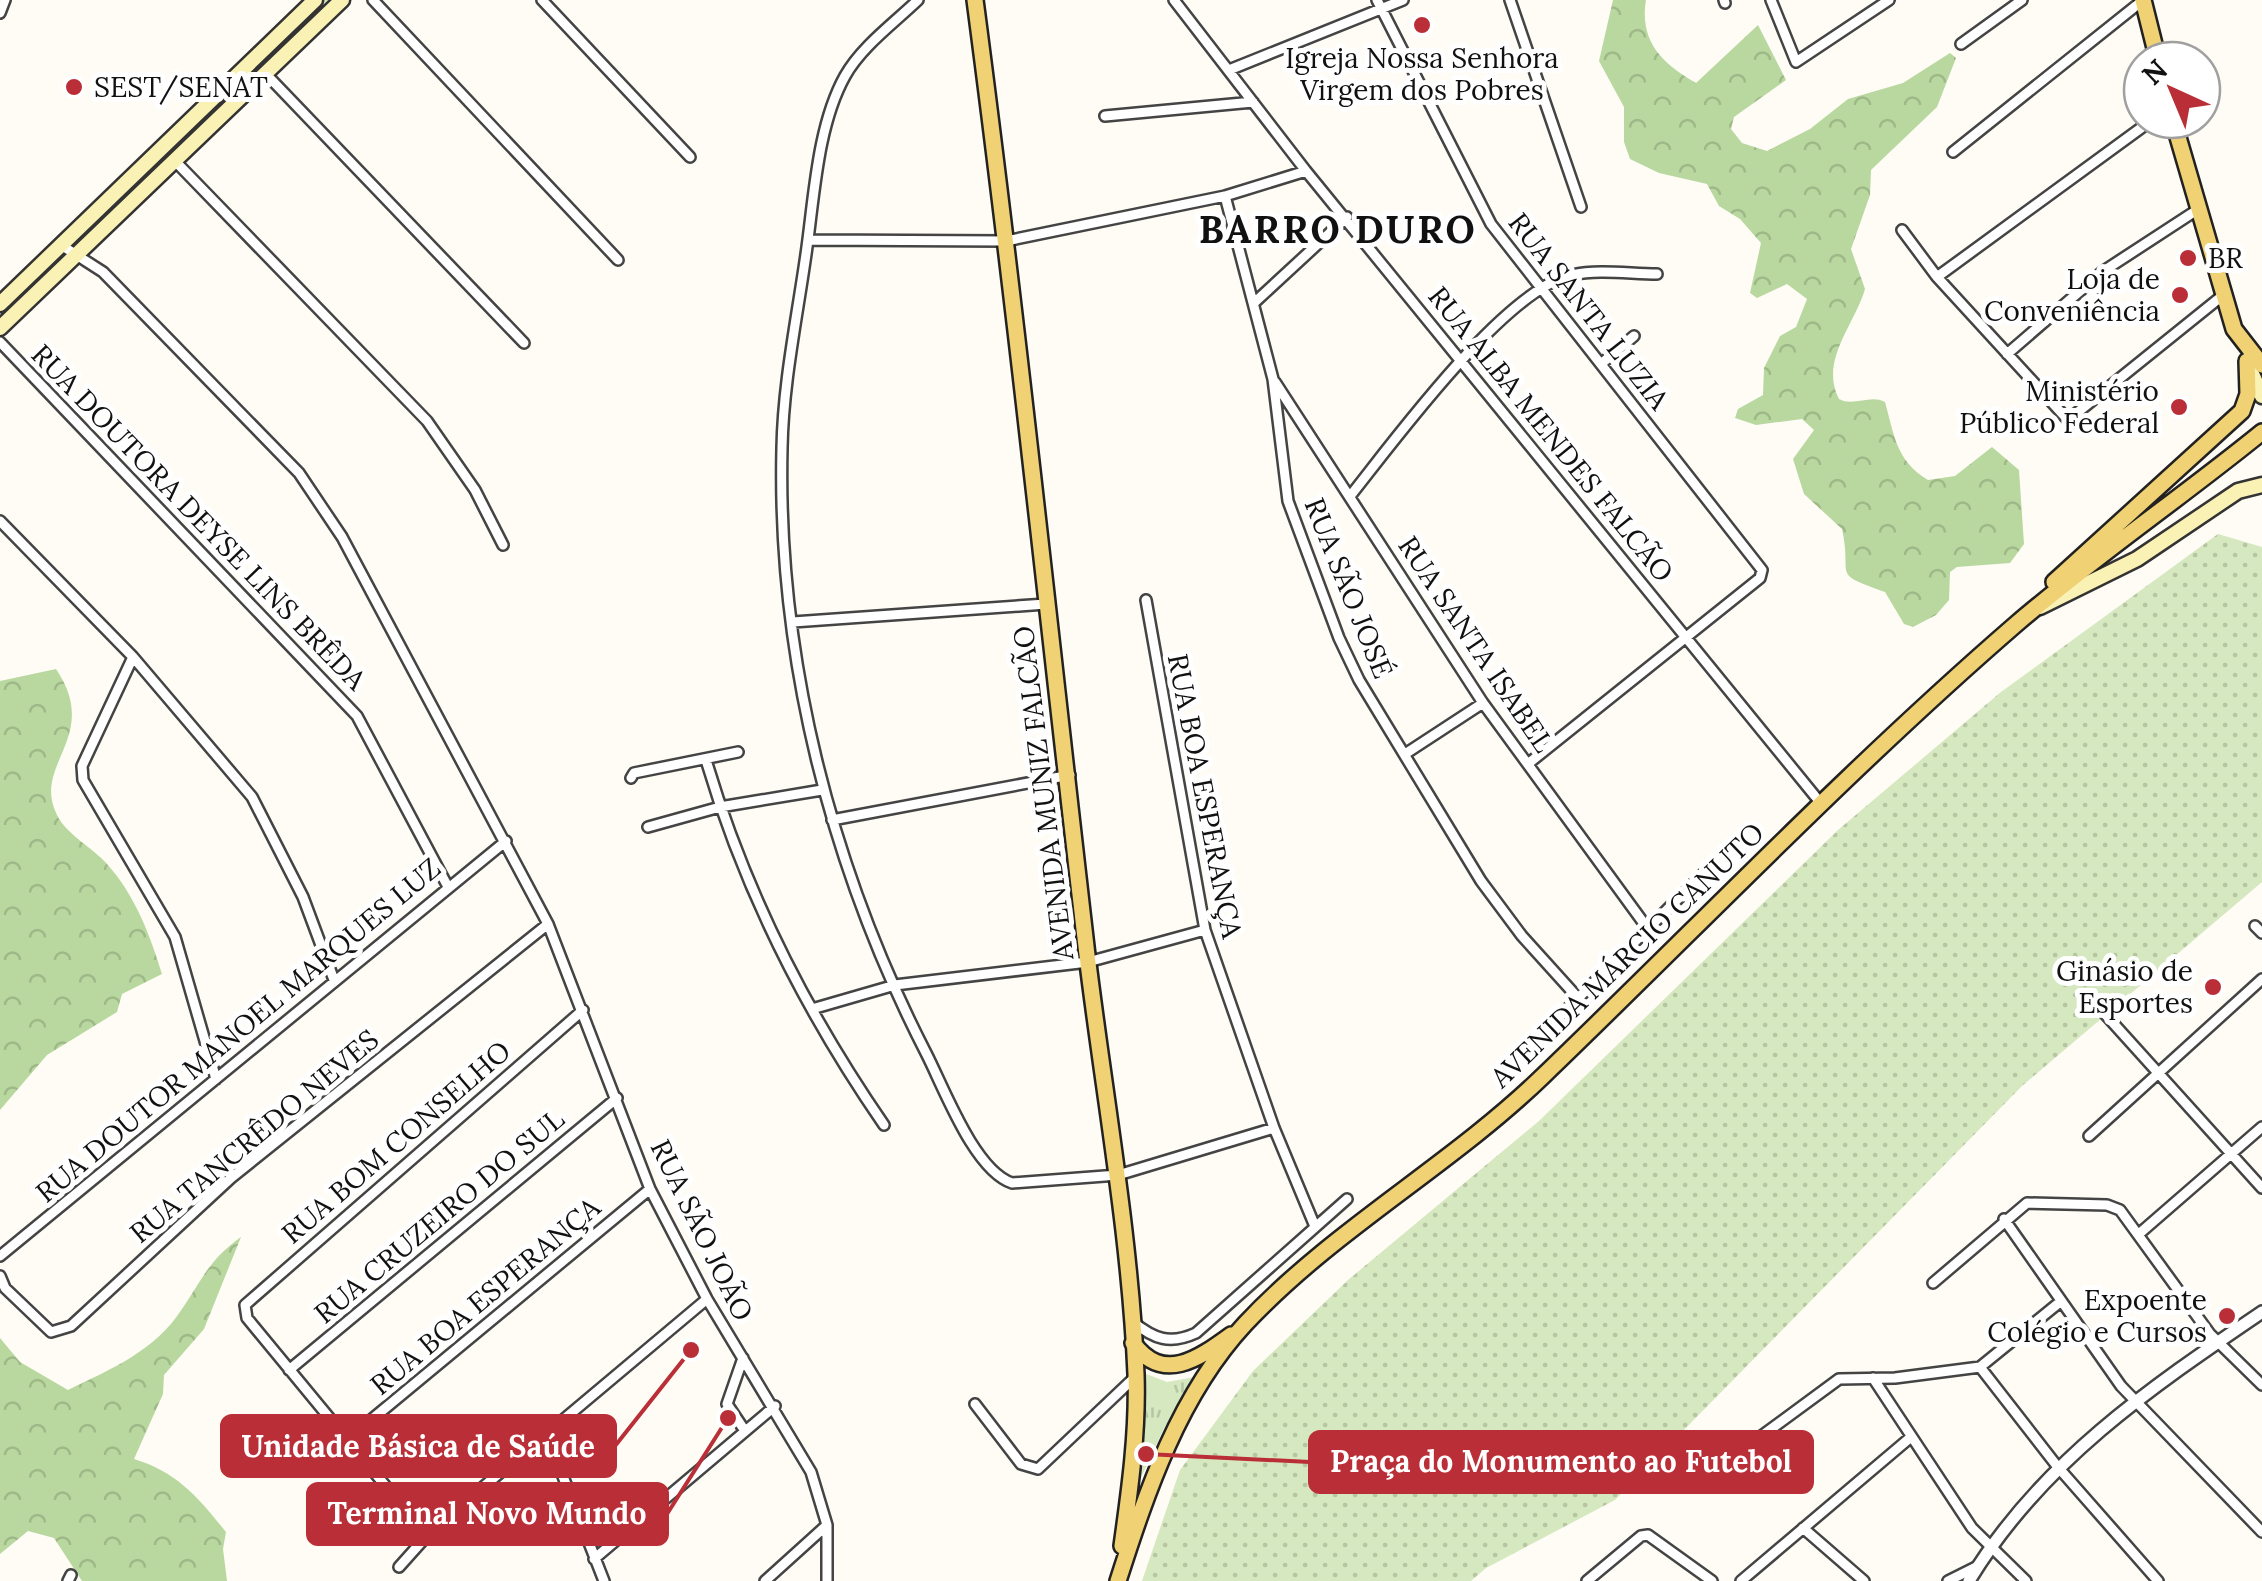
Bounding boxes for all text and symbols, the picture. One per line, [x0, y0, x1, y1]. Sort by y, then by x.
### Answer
marker: Igreja Nossa Senhora Virgem dos Pobres [1411, 14, 1433, 36]
place label: Igreja Nossa Senhora Virgem dos Pobres [1285, 40, 1559, 108]
north arrow [2122, 40, 2222, 140]
text: N [2134, 52, 2175, 92]
place label: SEST/SENAT [94, 69, 268, 105]
marker: SEST/SENAT [63, 76, 85, 98]
district label: BARRO DURO [1199, 205, 1477, 253]
street label: RUA SANTA LUZIA [1501, 205, 1678, 417]
place label: BR [2208, 240, 2243, 276]
marker: BR [2177, 247, 2199, 269]
place label: Loja de Conveniência [1984, 261, 2160, 329]
street label: RUA ALBA MENDES FALCÃO [1421, 279, 1681, 589]
marker: Loja de Conveniência [2169, 284, 2191, 306]
street label: RUA DOUTORA DEYSE LINS BRÊDA [24, 336, 375, 698]
place label: Ministério Público Federal [1959, 373, 2159, 441]
marker: Ministério Público Federal [2168, 396, 2190, 418]
street label: RUA SÃO JOSÉ [1296, 493, 1402, 683]
street label: RUA SANTA ISABEL [1390, 529, 1562, 759]
street label: AVENIDA MUNIZ FALCÃO [1005, 624, 1081, 963]
street label: RUA BOA ESPERANÇA [1160, 651, 1250, 942]
street label: AVENIDA MÁRCIO CANUTO [1482, 815, 1771, 1096]
street label: RUA DOUTOR MANOEL MARQUES LUZ [28, 850, 448, 1210]
place label: Ginásio de Esportes [2056, 953, 2193, 1021]
marker: Ginásio de Esportes [2202, 976, 2224, 998]
street label: RUA TANCRÊDO NEVES [122, 1021, 386, 1251]
street label: RUA BOM CONSELHO [274, 1033, 518, 1251]
street label: RUA CRUZEIRO DO SUL [307, 1101, 571, 1331]
street label: RUA SÃO JOÃO [643, 1133, 761, 1327]
street label: RUA BOA ESPERANÇA [363, 1189, 608, 1403]
place label: Expoente Colégio e Cursos [1987, 1282, 2207, 1350]
marker: Expoente Colégio e Cursos [2216, 1305, 2238, 1327]
callout: Unidade Básica de Saúde [222, 1416, 615, 1476]
text: Unidade Básica de Saúde [241, 1427, 595, 1465]
callout: Praça do Monumento ao Futebol [1310, 1432, 1812, 1492]
text: Praça do Monumento ao Futebol [1330, 1442, 1792, 1480]
callout: Terminal Novo Mundo [308, 1484, 667, 1544]
text: Terminal Novo Mundo [328, 1494, 646, 1532]

